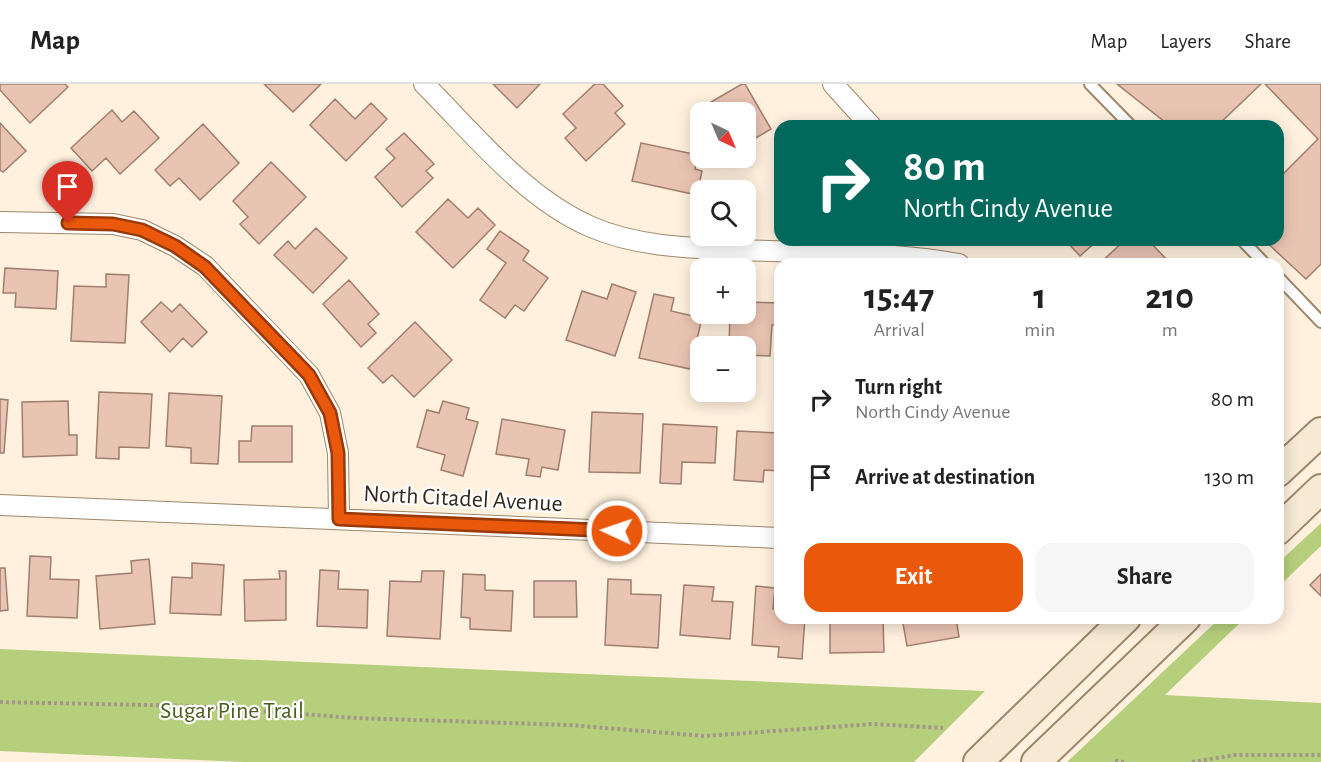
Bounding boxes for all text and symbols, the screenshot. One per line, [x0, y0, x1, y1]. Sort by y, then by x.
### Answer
text: Map [30, 27, 80, 55]
text: Map [1091, 31, 1127, 52]
text: Layers [1160, 31, 1211, 52]
text: Share [1244, 31, 1291, 52]
north arrow [690, 102, 756, 168]
map controls [690, 102, 756, 402]
icon: right [804, 144, 882, 222]
text: 80 m [903, 146, 986, 188]
pin [42, 161, 93, 223]
icon: arrive [51, 170, 84, 203]
button: search [690, 180, 756, 246]
text: North Cindy Avenue [903, 195, 1113, 222]
button: + [690, 258, 756, 324]
text: 15:47 [864, 279, 934, 315]
text: 1 [1033, 279, 1046, 315]
text: 210 [1145, 279, 1194, 315]
text: Arrival [873, 320, 925, 340]
text: min [1024, 320, 1055, 340]
text: m [1162, 320, 1178, 340]
button: − [690, 336, 756, 402]
text: Turn right [855, 376, 942, 398]
icon: right [804, 383, 837, 416]
text: 80 m [1211, 388, 1254, 410]
text: North Cindy Avenue [855, 402, 1010, 422]
icon: arrive [804, 461, 837, 494]
text: Arrive at destination [855, 466, 1035, 488]
text: 130 m [1205, 466, 1254, 488]
street label: North Citadel Avenue [363, 482, 563, 516]
position arrow [585, 499, 649, 563]
button: Exit [804, 543, 1023, 612]
button: Share [1035, 543, 1254, 612]
park label: Sugar Pine Trail [160, 699, 304, 723]

